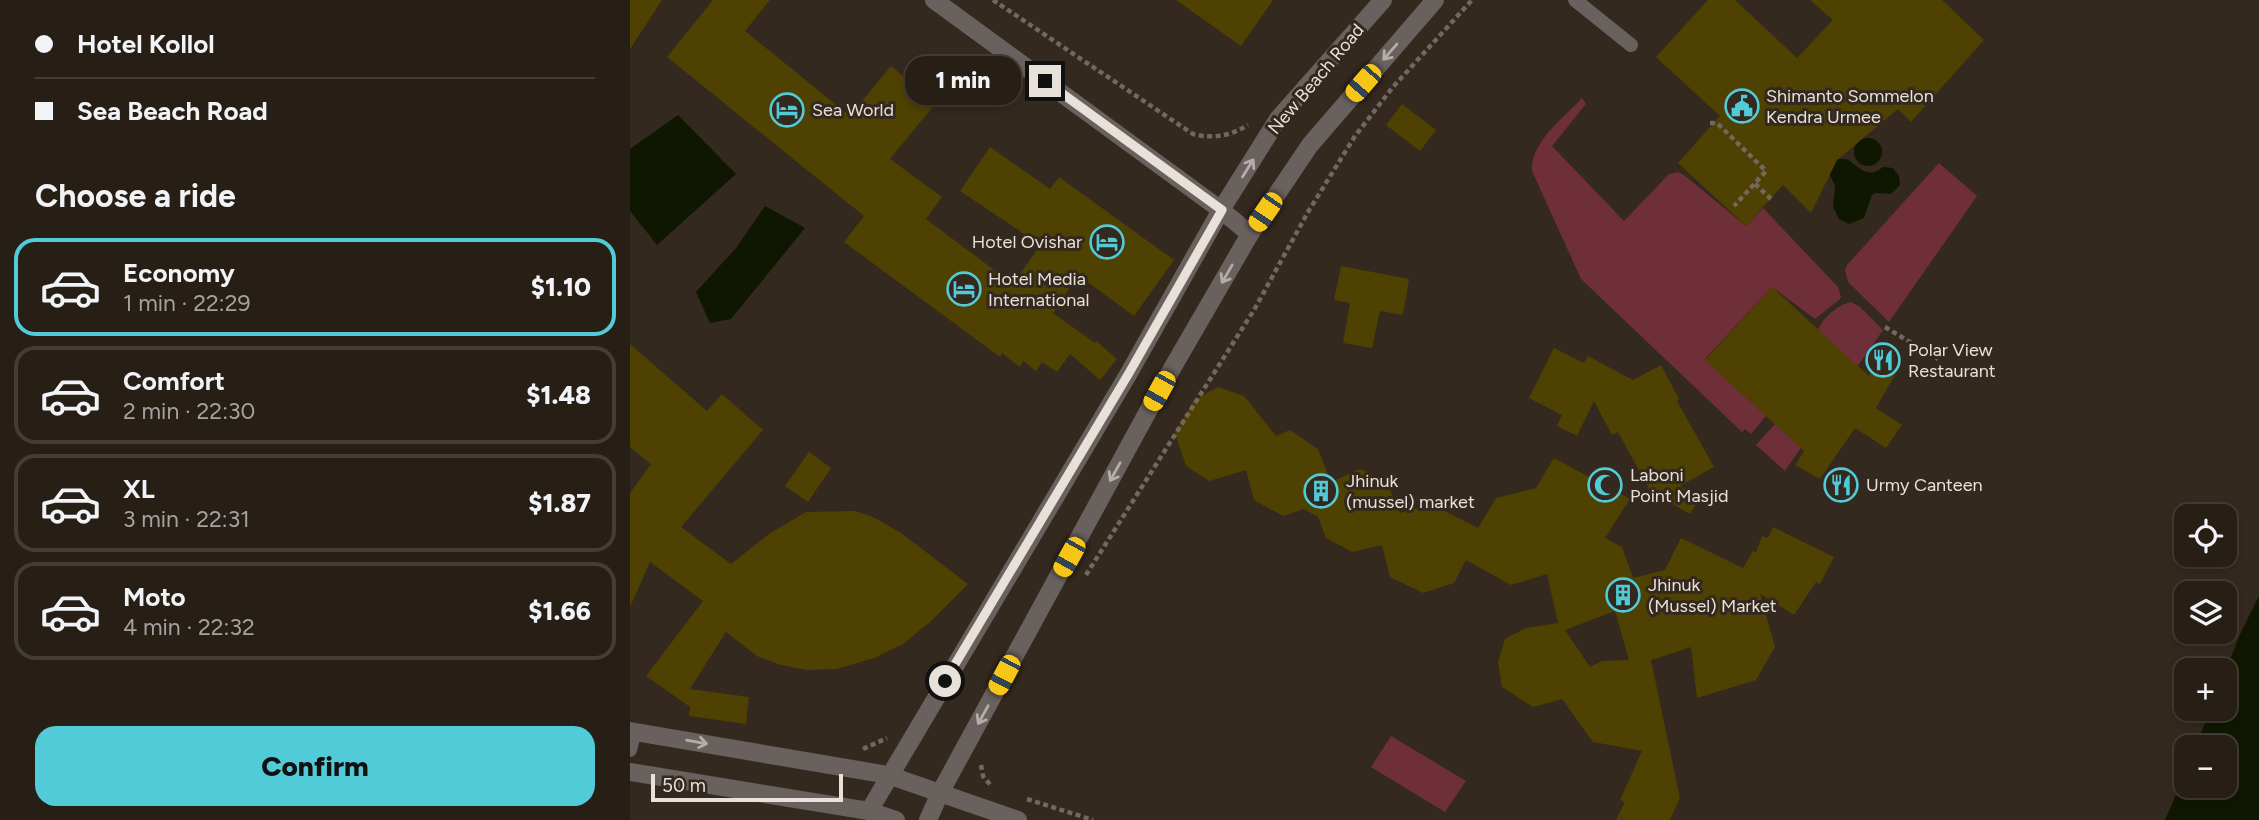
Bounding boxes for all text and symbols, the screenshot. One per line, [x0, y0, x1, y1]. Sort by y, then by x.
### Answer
street label: New Beach Road [1263, 19, 1369, 139]
text: Hotel Kollol [77, 28, 215, 60]
one-way arrow [1382, 42, 1398, 60]
callout: 1 min [905, 56, 1020, 106]
car [1342, 60, 1385, 106]
route end [1029, 65, 1061, 97]
text: 1 min [936, 66, 990, 94]
place label: Shimanto Sommelon Kendra Urmee [1766, 85, 1934, 128]
public building icon: Shimanto Sommelon Kendra Urmee [1723, 87, 1761, 125]
hotel icon: Sea World [768, 91, 806, 129]
text: Sea Beach Road [77, 95, 268, 127]
place label: Sea World [812, 99, 894, 121]
one-way arrow [1241, 159, 1255, 179]
text: Choose a ride [35, 177, 236, 215]
car [1245, 189, 1286, 235]
hotel icon: Hotel Ovishar [1088, 223, 1126, 261]
place label: Hotel Ovishar [972, 231, 1082, 253]
icon: car [39, 256, 102, 319]
text: Economy [123, 257, 235, 289]
one-way arrow [1220, 263, 1233, 284]
place label: Hotel Media International [988, 268, 1089, 311]
hotel icon: Hotel Media International [945, 270, 983, 308]
text: $1.10 [531, 271, 591, 303]
text: 1 min · 22:29 [123, 289, 251, 317]
place label: Polar View Restaurant [1908, 339, 1996, 382]
restaurant icon: Polar View Restaurant [1864, 341, 1902, 379]
icon: car [39, 364, 102, 427]
text: Comfort [123, 365, 225, 397]
car [1140, 368, 1179, 414]
text: $1.48 [526, 379, 591, 411]
text: 2 min · 22:30 [123, 397, 255, 425]
one-way arrow [1108, 461, 1121, 482]
place label: Laboni Point Masjid [1630, 464, 1729, 507]
mosque icon: Laboni Point Masjid [1586, 466, 1624, 504]
restaurant icon: Urmy Canteen [1822, 466, 1860, 504]
place label: Jhinuk (mussel) market [1346, 470, 1475, 513]
icon: car [39, 472, 102, 535]
building icon: Jhinuk (mussel) market [1302, 472, 1340, 510]
text: XL [123, 473, 155, 505]
place label: Urmy Canteen [1866, 474, 1983, 496]
text: $1.87 [528, 487, 591, 519]
map controls [2174, 504, 2237, 798]
button: locate [2174, 504, 2237, 567]
text: 3 min · 22:31 [123, 505, 250, 533]
car [1050, 534, 1089, 580]
place label: Jhinuk (Mussel) Market [1648, 574, 1777, 617]
building icon: Jhinuk (Mussel) Market [1604, 576, 1642, 614]
icon: car [39, 580, 102, 643]
text: Moto [123, 581, 186, 613]
button: layers [2174, 581, 2237, 644]
text: $1.66 [528, 595, 591, 627]
text: 4 min · 22:32 [123, 613, 255, 641]
car [985, 652, 1024, 698]
button: + [2174, 658, 2237, 721]
route start [929, 665, 961, 697]
one-way arrow [975, 704, 989, 725]
button: Confirm [35, 726, 595, 806]
button: − [2174, 735, 2237, 798]
one-way arrow [685, 736, 708, 749]
scale bar [651, 771, 844, 803]
text: 50 m [662, 774, 706, 797]

